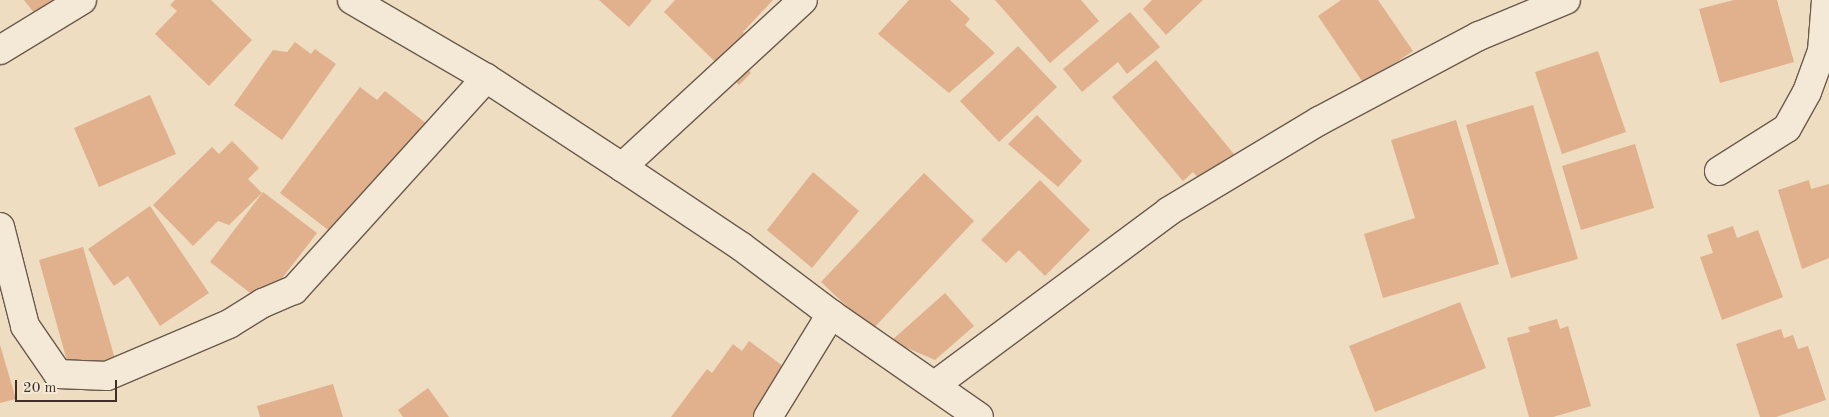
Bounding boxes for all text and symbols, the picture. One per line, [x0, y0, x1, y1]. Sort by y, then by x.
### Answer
scale bar [18, 370, 120, 402]
text: 20 m [23, 381, 57, 396]

